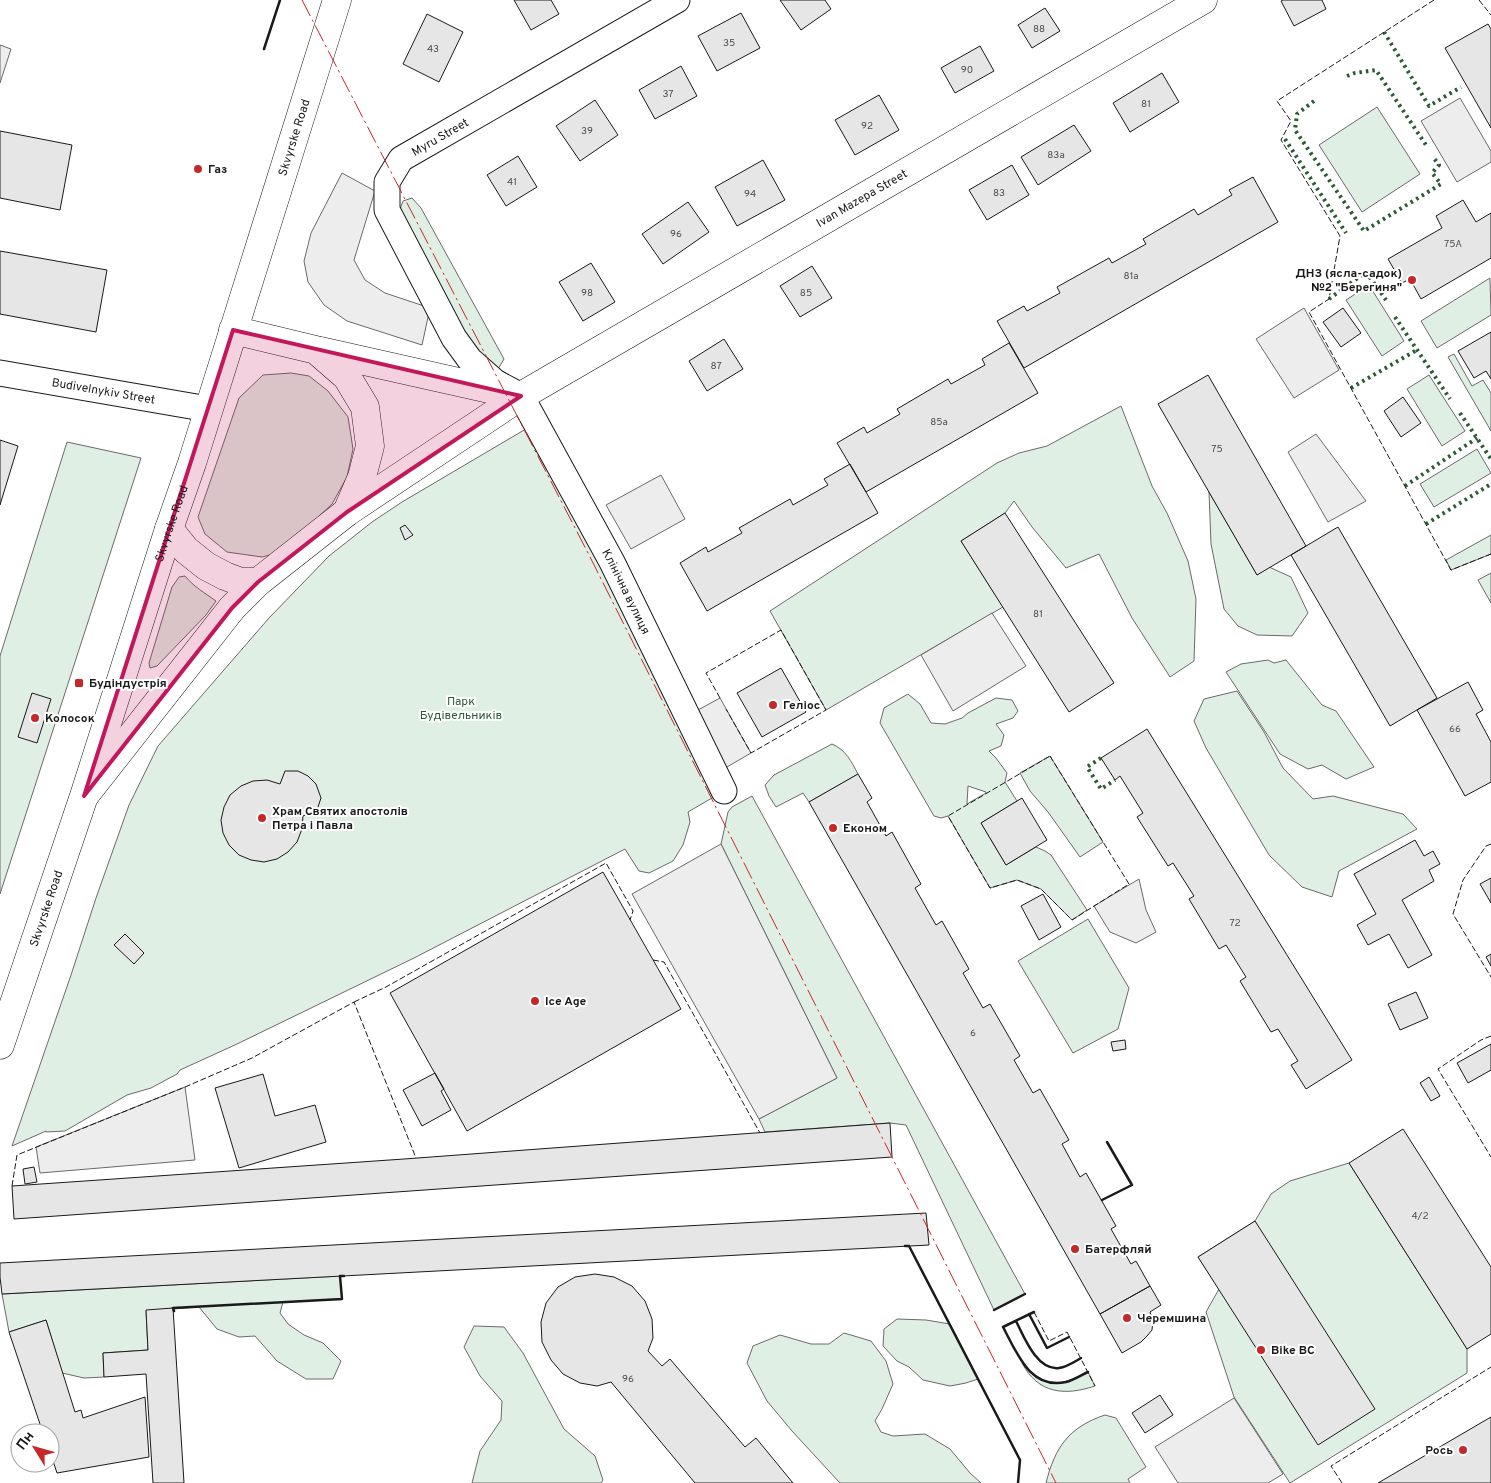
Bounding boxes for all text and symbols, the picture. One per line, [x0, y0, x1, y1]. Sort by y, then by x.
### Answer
house number: 88 [1033, 23, 1045, 36]
house number: 35 [723, 37, 735, 50]
house number: 43 [427, 43, 439, 56]
house number: 90 [961, 64, 973, 77]
house number: 37 [662, 88, 674, 101]
street label: Skvyrske Road [275, 97, 314, 178]
house number: 81 [1141, 98, 1151, 111]
street label: Myru Street [409, 115, 472, 161]
house number: 92 [861, 120, 873, 133]
house number: 39 [581, 125, 593, 138]
house number: 83а [1047, 149, 1065, 162]
place label: Газ [208, 162, 227, 178]
marker: Газ [192, 163, 204, 175]
street label: Ivan Mazepa Street [814, 166, 911, 232]
house number: 41 [507, 176, 517, 189]
house number: 83 [993, 187, 1005, 200]
house number: 94 [744, 188, 756, 201]
house number: 96 [670, 228, 682, 241]
house number: 75А [1444, 238, 1462, 251]
place label: ДНЗ (ясла-садок) №2 "Берегиня" [1296, 266, 1402, 296]
house number: 81а [1124, 270, 1138, 283]
marker: ДНЗ (ясла-садок) №2 "Берегиня" [1406, 274, 1418, 286]
house number: 98 [581, 287, 593, 300]
house number: 85 [800, 287, 812, 300]
house number: 87 [710, 360, 722, 373]
street label: Budivelnykiv Street [50, 375, 156, 409]
house number: 85а [930, 416, 948, 429]
house number: 75 [1211, 443, 1223, 456]
street label: Skvyrske Road [152, 483, 193, 564]
street label: Клінічна вулиця [597, 546, 653, 637]
house number: 81 [1033, 608, 1043, 621]
place label: Будіндустрія [89, 676, 167, 692]
marker: Будіндустрія [73, 677, 85, 689]
park label: Парк Будівельників [420, 694, 502, 724]
place label: Геліос [783, 698, 820, 714]
marker: Геліос [767, 699, 779, 711]
place label: Колосок [45, 711, 95, 727]
marker: Колосок [29, 712, 41, 724]
house number: 66 [1449, 723, 1461, 736]
place label: Храм Святих апостолів Петра і Павла [272, 804, 408, 834]
marker: Храм Святих апостолів Петра і Павла [256, 812, 268, 824]
place label: Економ [843, 821, 887, 837]
marker: Економ [827, 822, 839, 834]
street label: Skvyrske Road [27, 869, 67, 949]
house number: 72 [1229, 917, 1241, 930]
place label: Ice Age [545, 994, 587, 1010]
marker: Ice Age [529, 995, 541, 1007]
house number: 6 [970, 1027, 976, 1040]
house number: 4/2 [1411, 1210, 1429, 1223]
place label: Батерфляй [1085, 1242, 1152, 1258]
marker: Батерфляй [1069, 1243, 1081, 1255]
place label: Черемшина [1137, 1311, 1206, 1327]
marker: Черемшина [1121, 1312, 1133, 1324]
place label: Bike BC [1271, 1343, 1315, 1359]
marker: Bike BC [1255, 1344, 1267, 1356]
house number: 96 [622, 1373, 634, 1386]
north arrow [10, 1423, 60, 1473]
text: Пн [13, 1428, 38, 1454]
place label: Рось [1425, 1443, 1453, 1459]
marker: Рось [1457, 1444, 1469, 1456]

